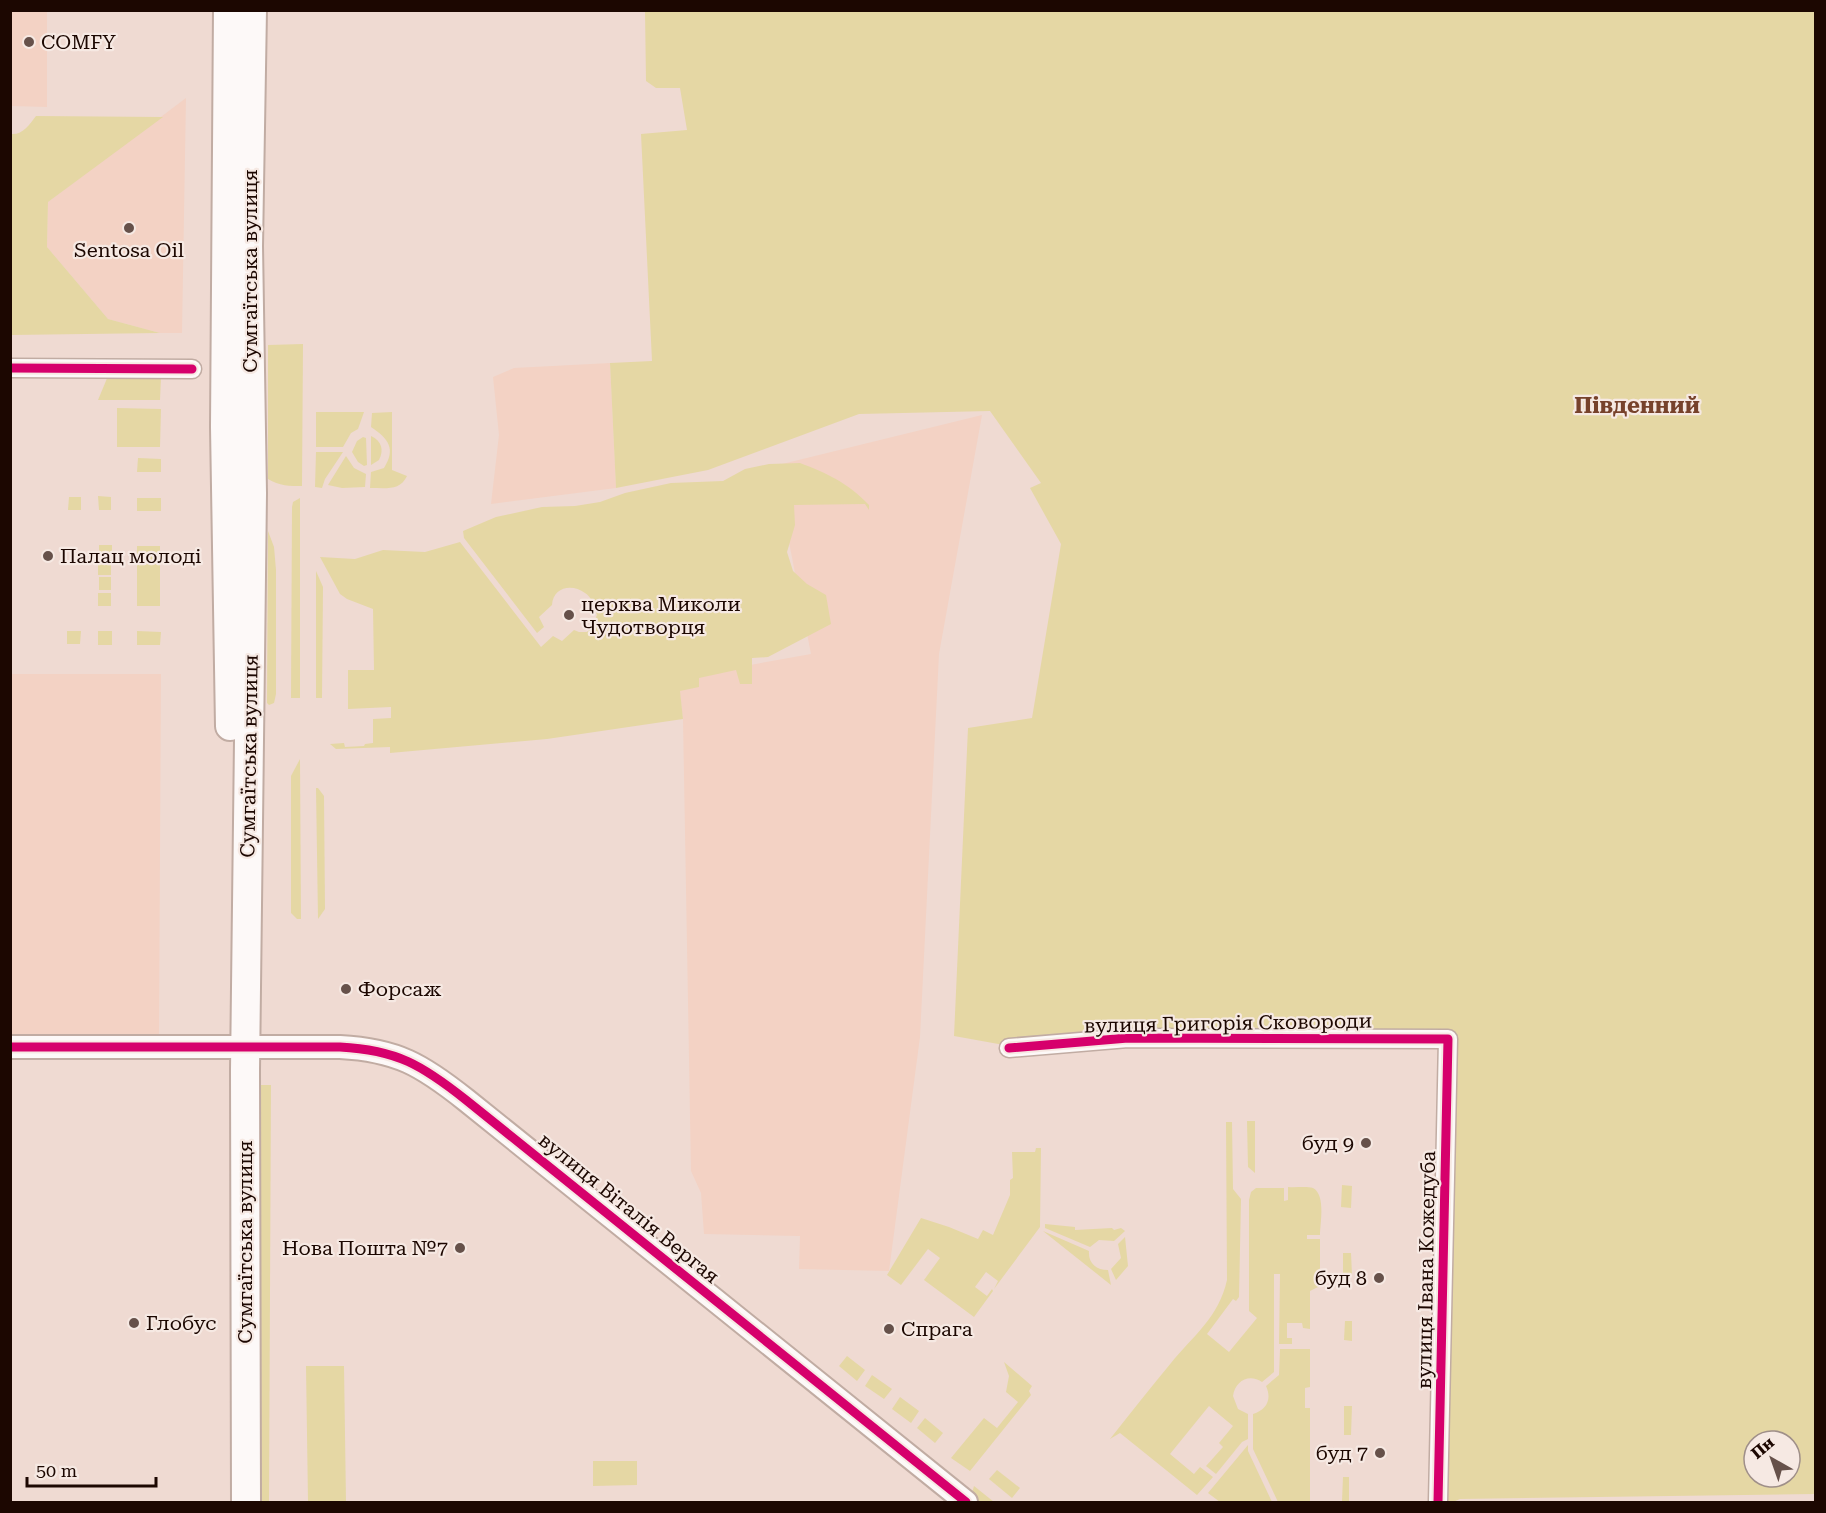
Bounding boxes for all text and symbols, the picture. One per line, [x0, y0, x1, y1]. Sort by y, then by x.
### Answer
place label: COMFY [41, 30, 116, 54]
marker: COMFY [22, 35, 36, 49]
street label: Сумгаїтська вулиця [238, 169, 262, 373]
marker: Sentosa Oil [122, 221, 136, 235]
place label: Sentosa Oil [74, 238, 184, 262]
district label: Південний [1574, 393, 1700, 418]
place label: Палац молоді [60, 544, 201, 568]
marker: Палац молоді [41, 549, 55, 563]
place label: церква Миколи Чудотворця [581, 592, 741, 639]
marker: церква Миколи Чудотворця [562, 608, 576, 622]
street label: Сумгаїтська вулиця [235, 654, 263, 858]
place label: Форсаж [358, 977, 442, 1001]
marker: Форсаж [339, 982, 353, 996]
street label: вулиця Григорія Сковороди [1084, 1008, 1372, 1038]
street label: вулиця Віталія Вергая [534, 1128, 724, 1288]
place label: буд 9 [1302, 1131, 1354, 1155]
marker: буд 9 [1359, 1136, 1373, 1150]
street label: Сумгаїтська вулиця [233, 1140, 257, 1344]
street label: вулиця Івана Кожедуба [1412, 1150, 1440, 1389]
place label: Нова Пошта №7 [282, 1236, 448, 1260]
marker: Нова Пошта №7 [453, 1241, 467, 1255]
place label: буд 8 [1315, 1266, 1367, 1290]
marker: буд 8 [1372, 1271, 1386, 1285]
place label: Глобус [146, 1311, 216, 1335]
marker: Глобус [127, 1316, 141, 1330]
place label: Спрага [901, 1317, 973, 1341]
marker: Спрага [882, 1322, 896, 1336]
north arrow [1742, 1429, 1802, 1489]
text: Пн [1747, 1433, 1778, 1463]
place label: буд 7 [1316, 1441, 1368, 1465]
marker: буд 7 [1373, 1446, 1387, 1460]
scale bar [27, 1450, 156, 1488]
text: 50 m [36, 1460, 77, 1481]

